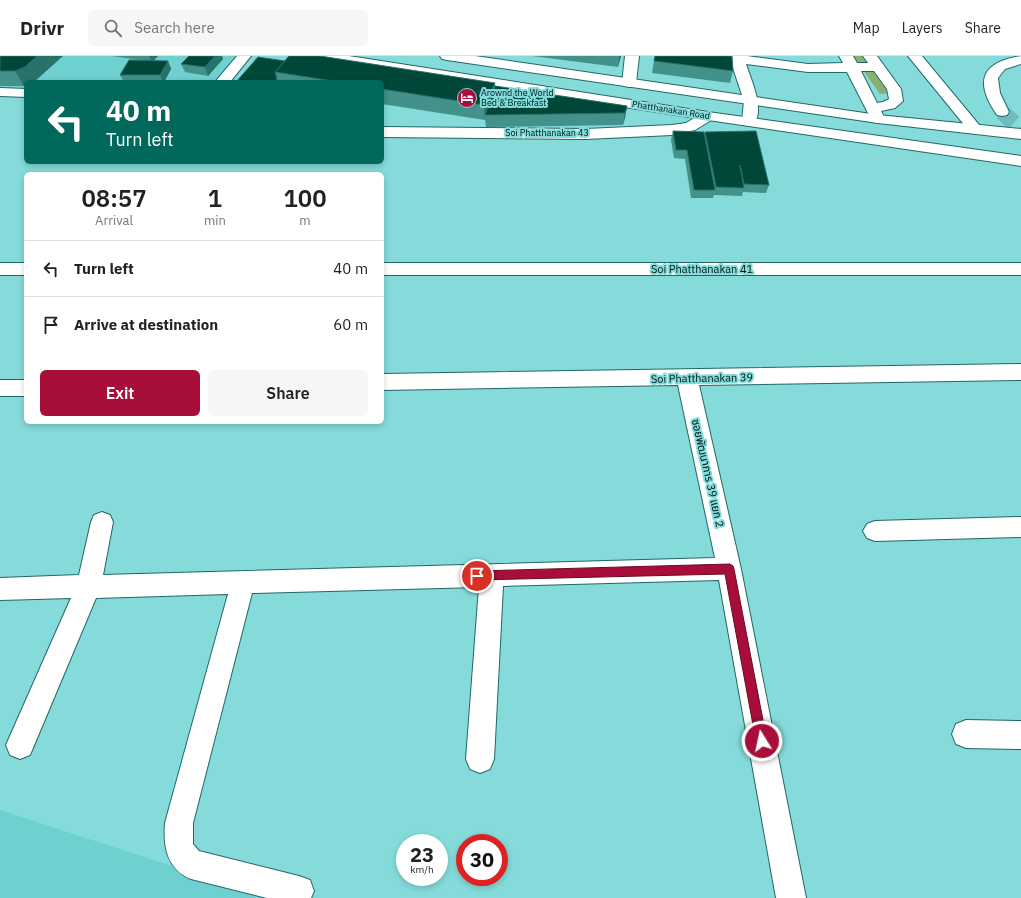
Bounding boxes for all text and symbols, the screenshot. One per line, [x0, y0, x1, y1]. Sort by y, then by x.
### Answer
search box [88, 10, 368, 46]
text: Drivr [20, 16, 64, 40]
icon: search [102, 17, 124, 39]
text: Search here [134, 18, 215, 37]
text: Map [853, 19, 880, 37]
text: Layers [902, 19, 943, 37]
text: Share [965, 19, 1001, 37]
hotel icon: Arownd the World Bed & Breakfast [456, 87, 478, 109]
place label: Arownd the World Bed & Breakfast [481, 87, 554, 108]
text: 40 m [106, 92, 171, 129]
icon: left [40, 96, 92, 148]
street label: Phatthanakan Road [631, 98, 711, 121]
street label: Soi Phatthanakan 43 [505, 127, 589, 138]
text: Turn left [106, 128, 174, 151]
text: 08:57 [81, 182, 147, 214]
text: 1 [208, 182, 222, 214]
text: 100 [283, 182, 327, 214]
text: Arrival [95, 212, 133, 229]
text: min [204, 212, 226, 229]
text: m [299, 212, 311, 229]
icon: left [40, 258, 62, 280]
text: Turn left [74, 259, 134, 278]
text: 40 m [333, 259, 368, 278]
street label: Soi Phatthanakan 41 [651, 262, 754, 276]
icon: arrive [40, 314, 62, 336]
text: Arrive at destination [74, 315, 218, 334]
text: 60 m [333, 315, 368, 334]
button: Exit [40, 370, 200, 416]
button: Share [208, 370, 368, 416]
street label: Soi Phatthanakan 39 [651, 370, 753, 386]
street label: ซอยพัฒนาการ 39 แยก 2 [689, 417, 727, 529]
pin [460, 559, 494, 593]
icon: arrive [466, 565, 488, 587]
position arrow [741, 720, 783, 762]
speed limit sign: 30 [456, 834, 508, 886]
text: 23 [410, 841, 434, 868]
text: km/h [410, 863, 434, 876]

